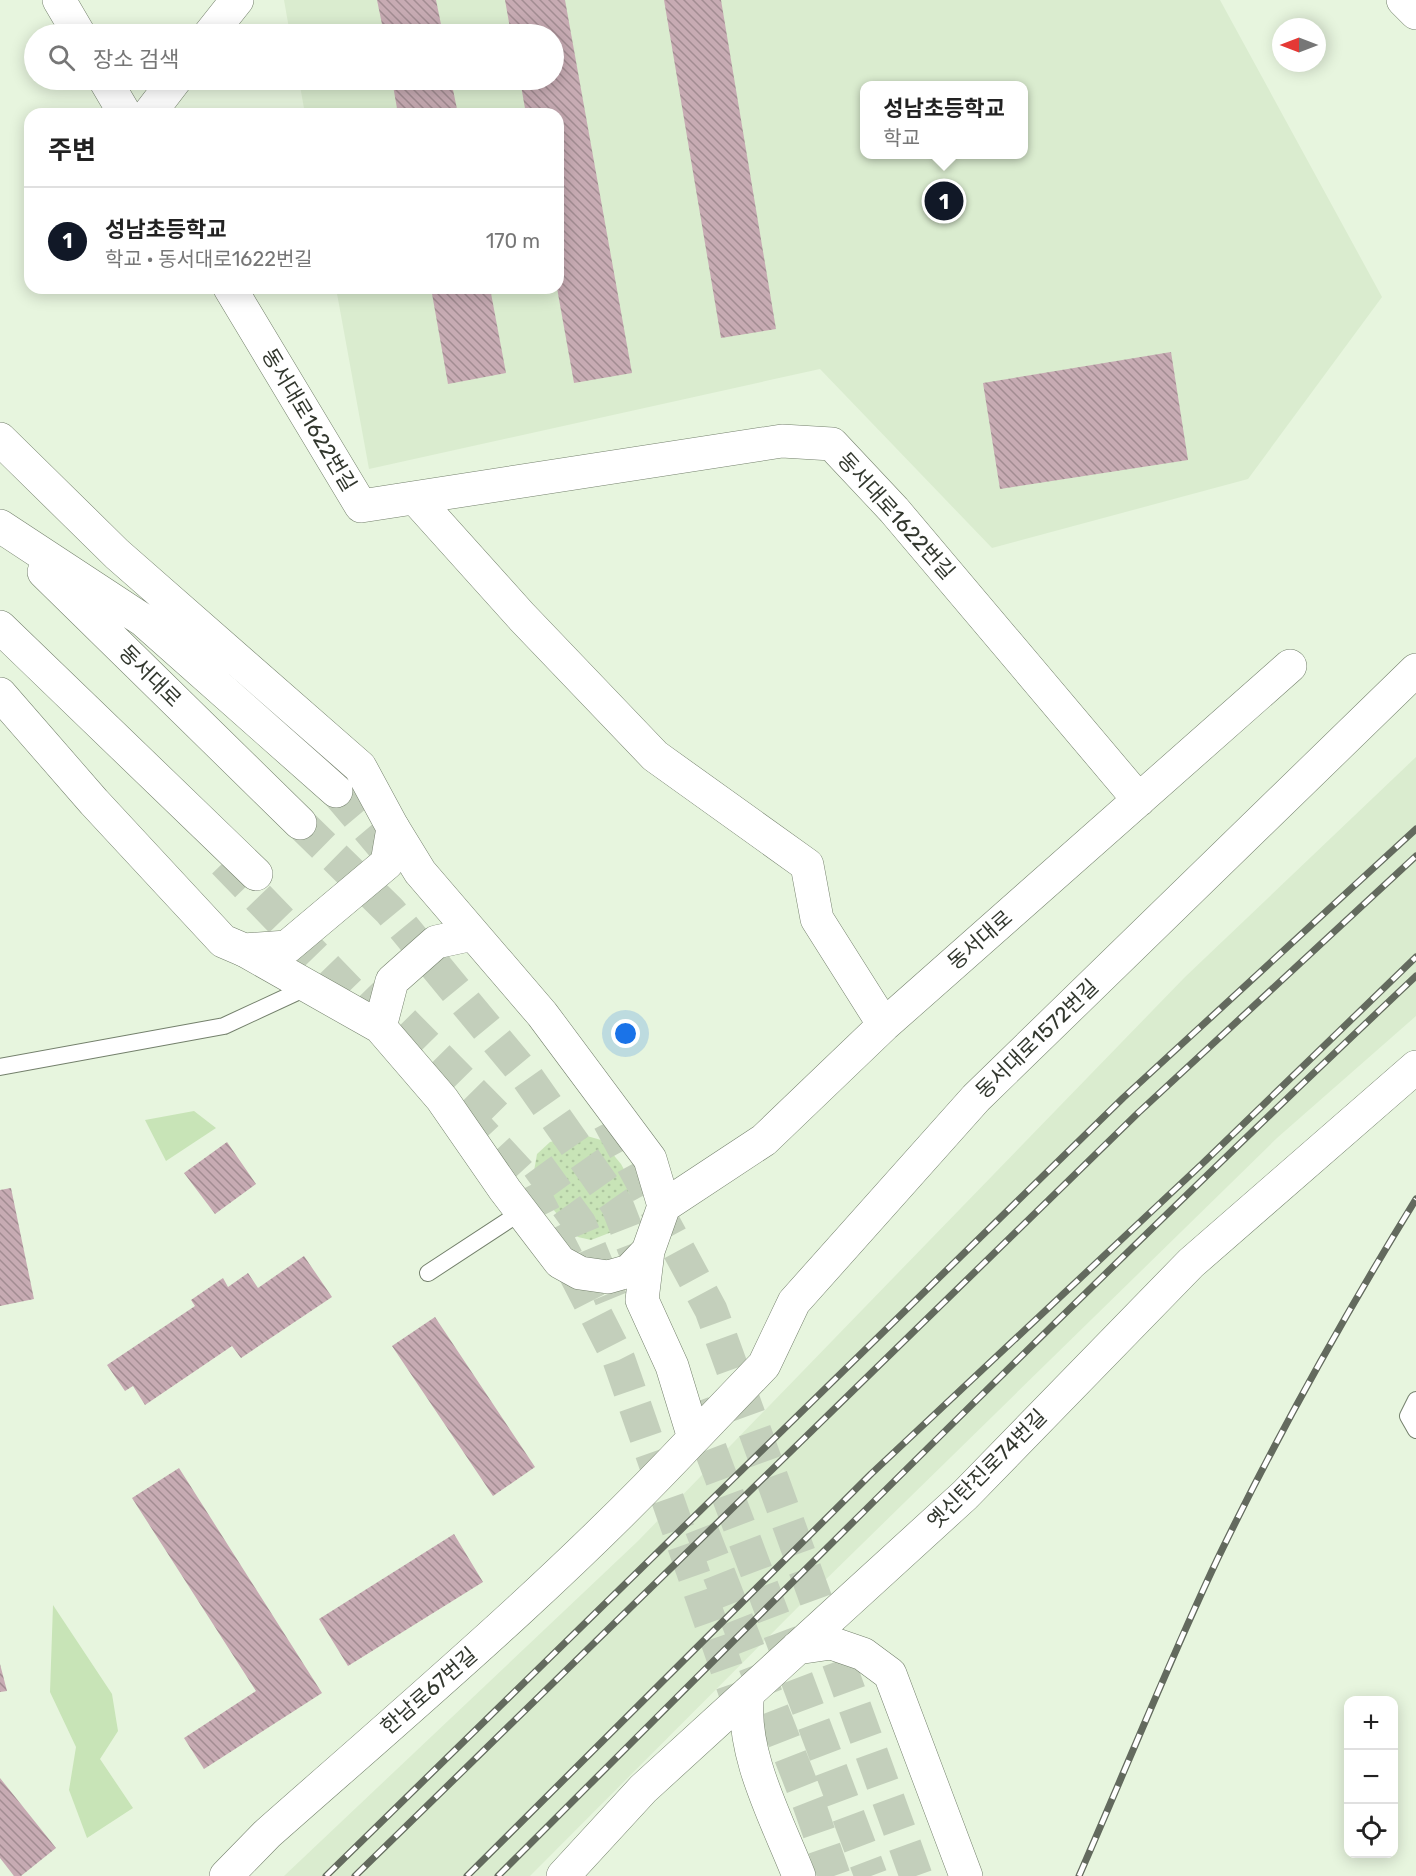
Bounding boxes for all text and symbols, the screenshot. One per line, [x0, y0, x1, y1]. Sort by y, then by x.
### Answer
north arrow [1272, 18, 1326, 72]
search box [24, 24, 564, 90]
icon: search [45, 41, 78, 74]
text: 장소 검색 [93, 46, 179, 73]
popup [860, 81, 1028, 159]
text: 성남초등학교 [883, 95, 1005, 122]
text: 학교 [883, 126, 920, 150]
text: 주변 [48, 135, 96, 166]
pin: 1 [924, 178, 964, 224]
text: 성남초등학교 [105, 216, 226, 243]
text: 1 [63, 229, 72, 253]
text: 170 m [486, 229, 540, 253]
text: 학교 · 동서대로1622번길 [105, 247, 313, 271]
street label: 동서대로1622번길 [257, 344, 362, 496]
street label: 동서대로1622번길 [833, 447, 960, 584]
street label: 동서대로 [114, 639, 187, 712]
street label: 동서대로 [942, 905, 1017, 974]
street label: 동서대로1572번길 [970, 974, 1103, 1103]
your location [611, 1019, 640, 1048]
street label: 옛신탄진로74번길 [922, 1404, 1051, 1533]
street label: 한남로67번길 [375, 1642, 482, 1739]
map controls [1344, 1696, 1398, 1858]
button: + [1344, 1696, 1398, 1750]
button: − [1344, 1750, 1398, 1804]
button: locate [1344, 1804, 1398, 1858]

